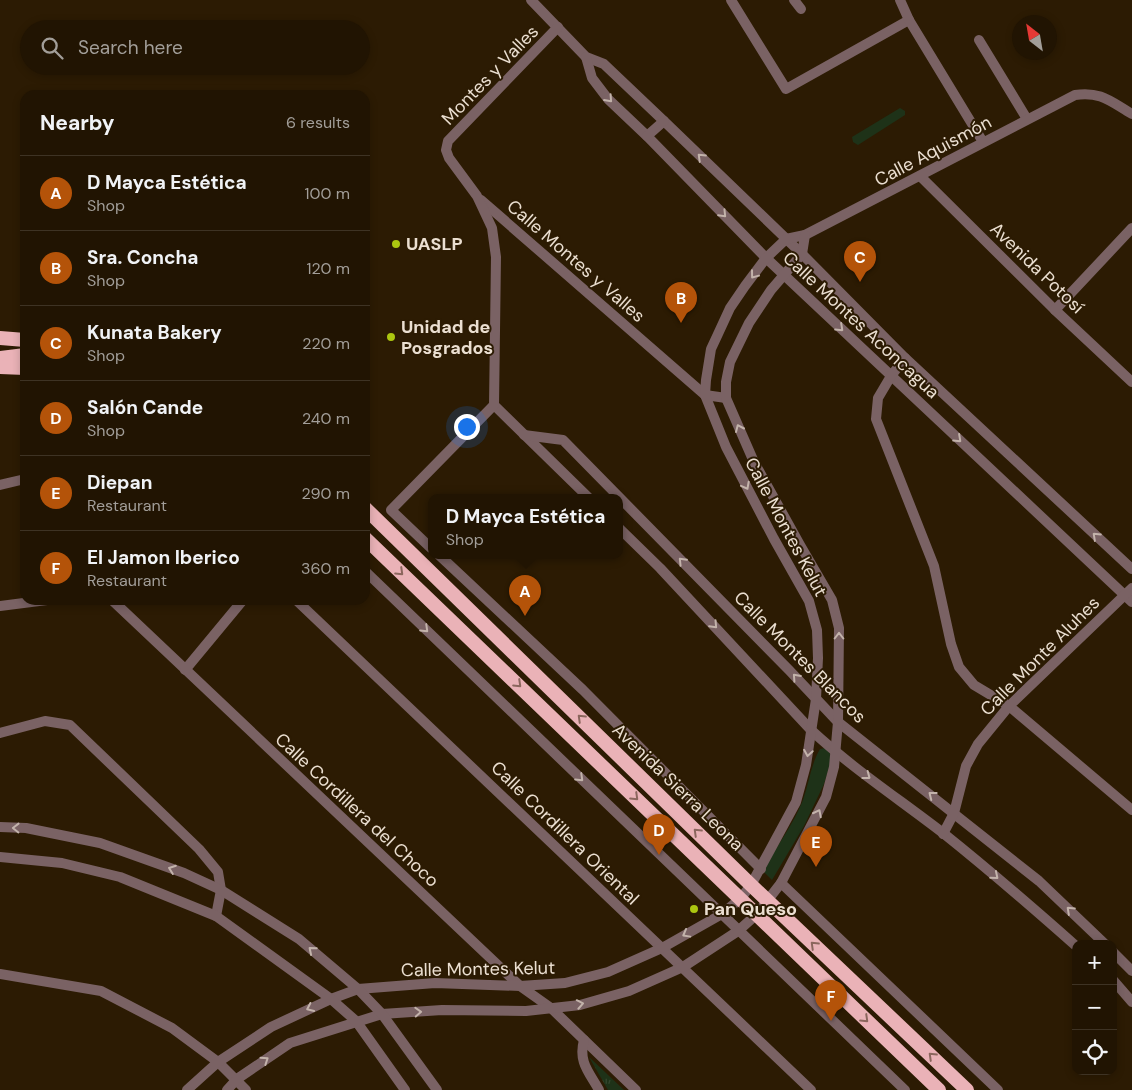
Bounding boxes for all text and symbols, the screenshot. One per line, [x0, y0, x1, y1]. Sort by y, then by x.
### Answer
north arrow [1012, 15, 1057, 60]
search box [20, 20, 370, 75]
street label: Montes y Valles [436, 20, 544, 130]
icon: search [38, 34, 66, 62]
text: Search here [78, 35, 183, 60]
one-way arrow [603, 93, 612, 102]
text: Nearby [40, 109, 114, 137]
street label: Calle Aquismón [870, 110, 996, 192]
text: 6 results [286, 112, 350, 133]
one-way arrow [698, 154, 707, 163]
text: D Mayca Estética [87, 170, 247, 195]
text: A [50, 183, 62, 204]
text: 100 m [305, 183, 350, 204]
street label: Calle Montes y Valles [502, 194, 650, 328]
text: Shop [87, 195, 125, 216]
one-way arrow [717, 209, 726, 218]
street label: Avenida Potosí [985, 217, 1089, 319]
place label: UASLP [406, 232, 463, 256]
marker: UASLP [390, 238, 402, 250]
pin: C [844, 241, 876, 282]
text: Sra. Concha [87, 245, 198, 270]
street label: Calle Montes Aconcagua [778, 247, 944, 403]
text: B [51, 258, 61, 279]
text: 120 m [306, 258, 350, 279]
one-way arrow [751, 269, 759, 278]
text: Shop [87, 270, 125, 291]
pin: B [665, 282, 697, 323]
place label: Unidad de Posgrados [401, 315, 493, 360]
text: Kunata Bakery [87, 320, 222, 345]
one-way arrow [834, 322, 843, 331]
marker: Unidad de Posgrados [385, 331, 397, 343]
text: C [50, 333, 62, 354]
text: 220 m [302, 333, 350, 354]
text: Shop [87, 345, 125, 366]
text: Salón Cande [87, 395, 203, 420]
text: D [50, 408, 62, 429]
text: 240 m [302, 408, 350, 429]
your location [454, 414, 480, 440]
text: Shop [87, 420, 125, 441]
one-way arrow [735, 424, 746, 433]
one-way arrow [953, 433, 962, 442]
street label: Calle Montes Kelut [739, 453, 833, 601]
text: Diepan [87, 470, 152, 495]
one-way arrow [740, 481, 750, 490]
text: E [51, 483, 61, 504]
text: 290 m [301, 483, 350, 504]
popup [428, 494, 623, 559]
text: Restaurant [87, 495, 167, 516]
text: D Mayca Estética [446, 504, 605, 529]
text: Shop [446, 529, 484, 550]
one-way arrow [1093, 533, 1102, 542]
text: El Jamon Iberico [87, 545, 240, 570]
text: F [52, 558, 60, 579]
text: 360 m [301, 558, 350, 579]
one-way arrow [679, 558, 688, 567]
one-way arrow [395, 566, 404, 575]
text: Restaurant [87, 570, 167, 591]
pin: A [509, 575, 541, 616]
street label: Calle Montes Blancos [729, 586, 871, 728]
street label: Calle Monte Aluhes [975, 591, 1105, 721]
one-way arrow [708, 620, 717, 629]
one-way arrow [420, 623, 429, 632]
one-way arrow [834, 632, 844, 640]
one-way arrow [793, 674, 802, 683]
one-way arrow [512, 679, 521, 688]
one-way arrow [577, 715, 586, 724]
street label: Avenida Sierra Leona [607, 718, 749, 856]
street label: Calle Cordillera del Choco [270, 728, 444, 892]
one-way arrow [803, 749, 813, 758]
street label: Calle Cordillera Oriental [486, 756, 644, 910]
one-way arrow [861, 770, 870, 778]
one-way arrow [575, 772, 584, 781]
one-way arrow [629, 791, 638, 800]
one-way arrow [928, 792, 937, 801]
one-way arrow [812, 809, 822, 818]
pin: D [643, 814, 675, 855]
one-way arrow [11, 822, 19, 833]
pin: E [800, 826, 832, 867]
one-way arrow [694, 829, 703, 838]
one-way arrow [168, 865, 177, 875]
one-way arrow [989, 870, 998, 879]
place label: Pan Queso [704, 897, 797, 921]
marker: Pan Queso [688, 903, 700, 915]
one-way arrow [1066, 907, 1075, 916]
one-way arrow [682, 928, 691, 938]
map controls [1072, 940, 1117, 1075]
button: + [1072, 940, 1117, 985]
one-way arrow [811, 941, 820, 950]
one-way arrow [309, 948, 318, 956]
street label: Calle Montes Kelut [401, 956, 555, 982]
pin: F [815, 980, 847, 1021]
button: − [1072, 985, 1117, 1030]
one-way arrow [575, 999, 584, 1010]
one-way arrow [306, 1002, 315, 1013]
one-way arrow [414, 1006, 422, 1017]
one-way arrow [860, 1013, 869, 1022]
button: locate [1072, 1030, 1117, 1075]
one-way arrow [928, 1053, 937, 1062]
one-way arrow [260, 1057, 269, 1066]

